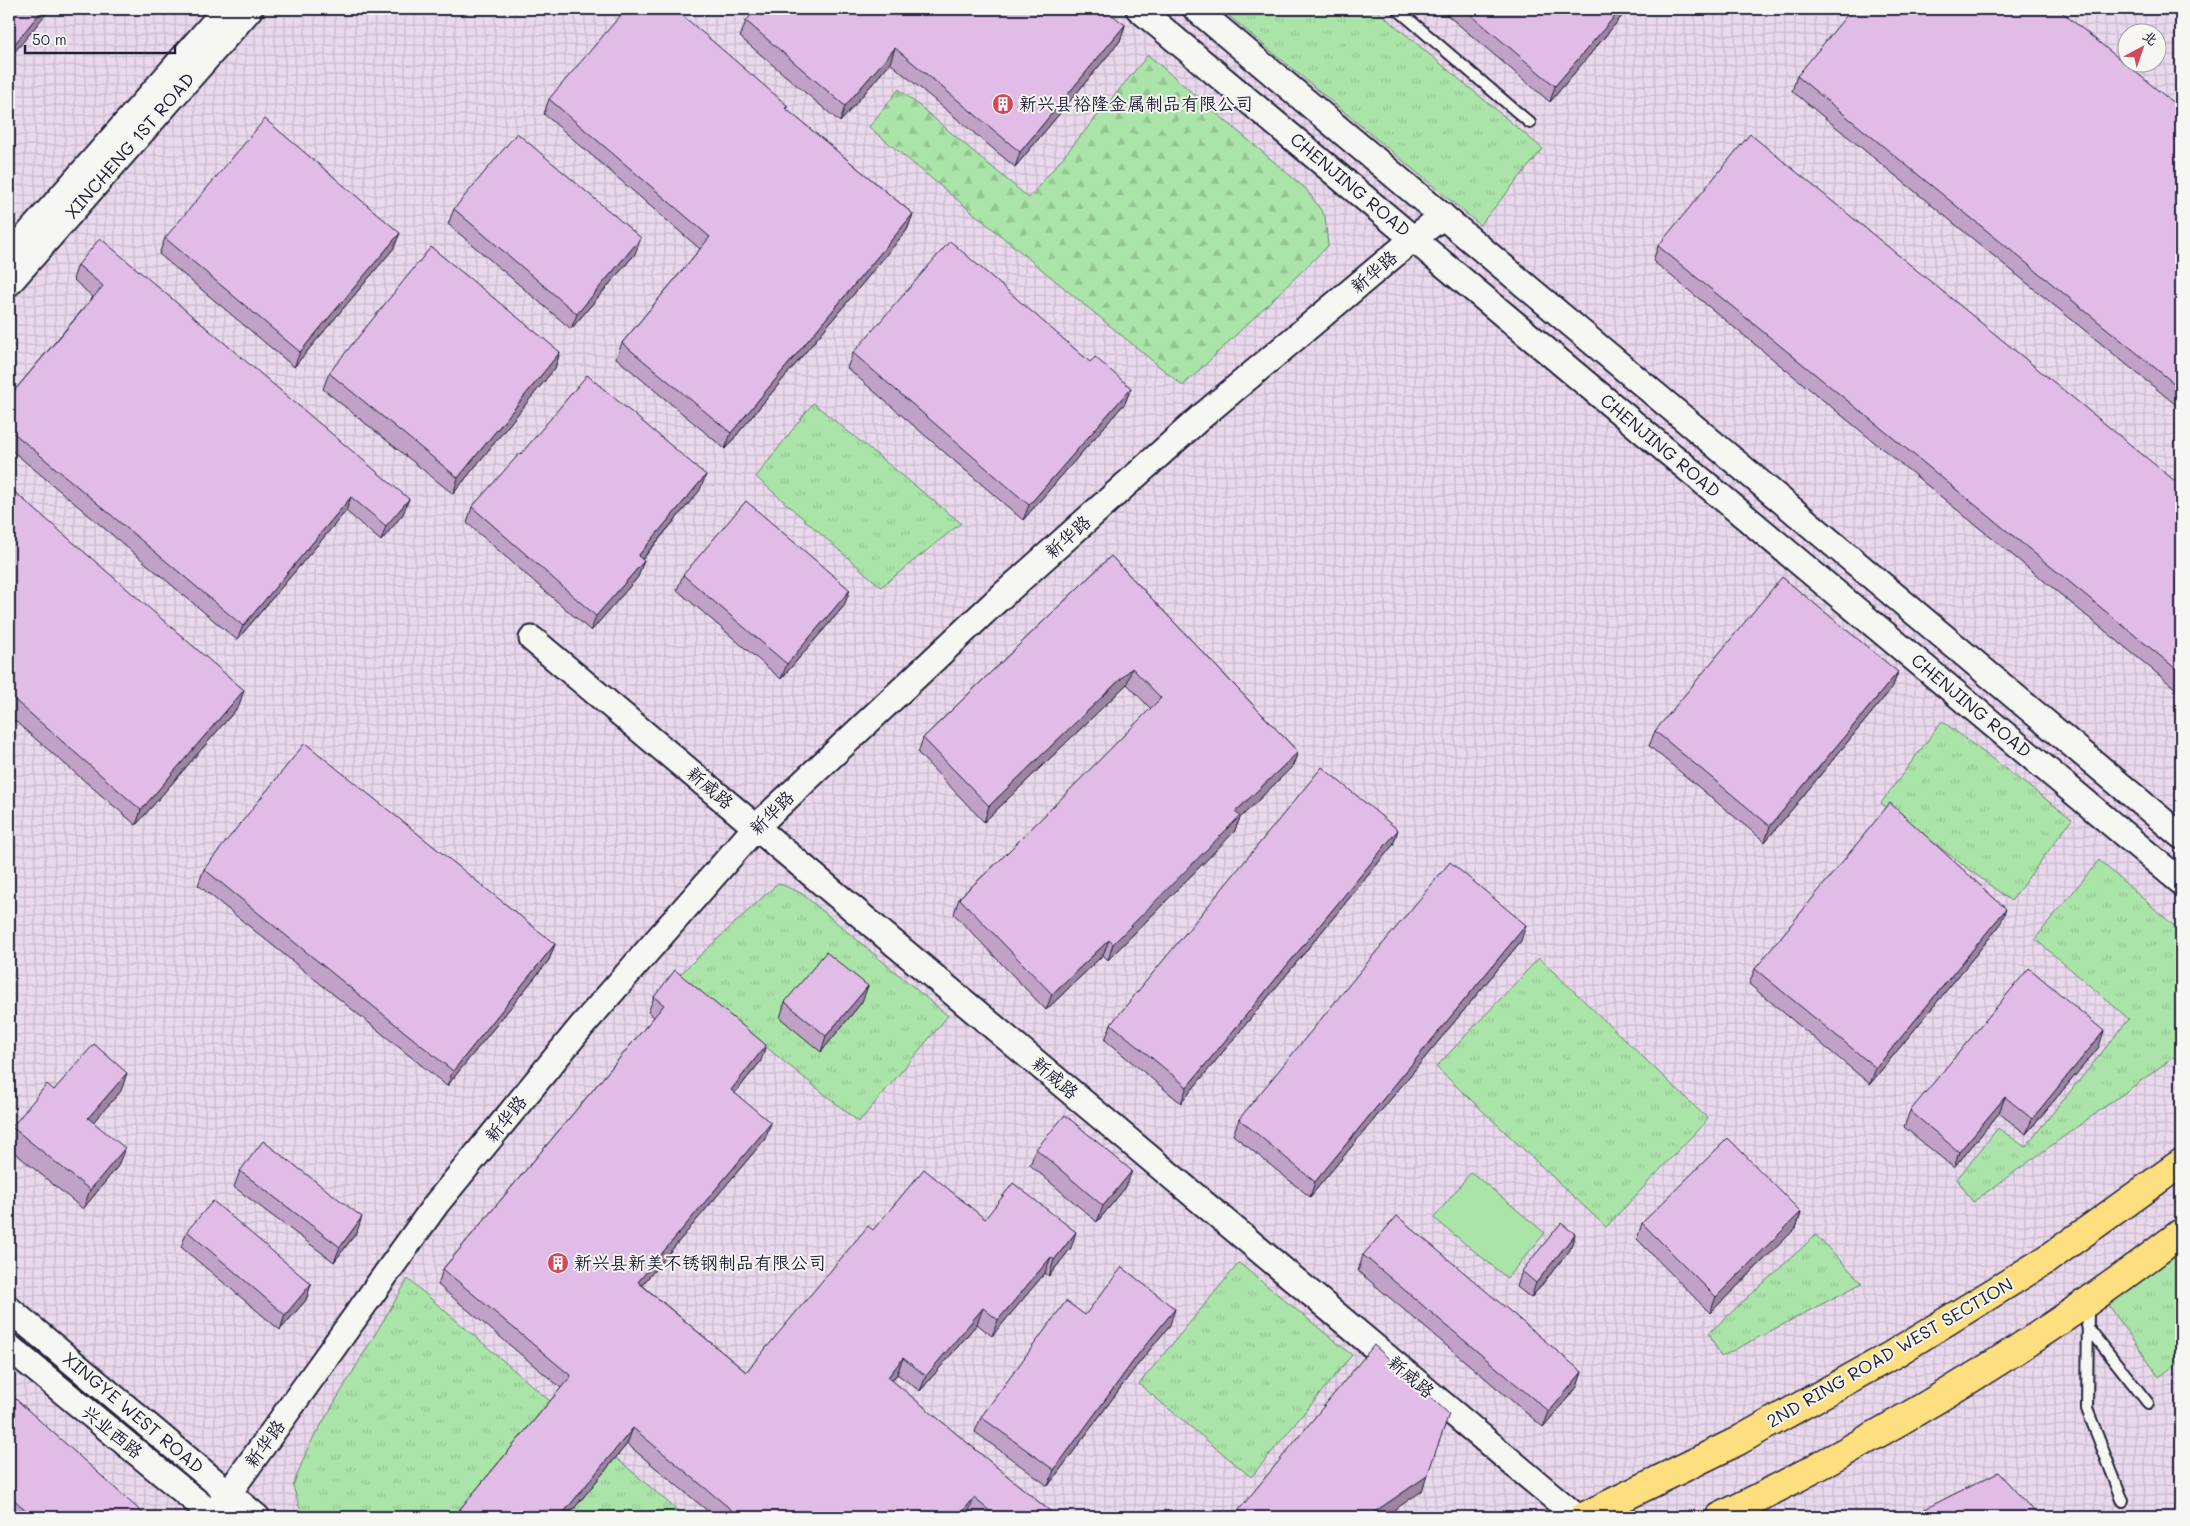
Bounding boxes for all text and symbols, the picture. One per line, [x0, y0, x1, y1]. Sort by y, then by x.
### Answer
scale bar [25, 22, 175, 54]
north arrow [2118, 22, 2168, 72]
text: 北 [2139, 26, 2162, 49]
text: 50 m [32, 29, 67, 49]
street label: XINCHENG 1ST ROAD [59, 67, 199, 223]
place label: 新兴县裕隆金属制品有限公司 [1019, 91, 1253, 115]
building icon: 新兴县裕隆金属制品有限公司 [991, 92, 1015, 116]
street label: CHENJING ROAD [1285, 127, 1416, 242]
street label: 新华路 [1345, 245, 1402, 298]
street label: CHENJING ROAD [1595, 388, 1726, 503]
street label: 新华路 [1039, 509, 1095, 563]
street label: CHENJING ROAD [1906, 648, 2037, 763]
street label: 新威路 [682, 761, 739, 814]
street label: 新华路 [744, 785, 799, 840]
street label: 新威路 [1027, 1051, 1084, 1104]
street label: 新华路 [479, 1090, 532, 1147]
place label: 新兴县新美不锈钢制品有限公司 [574, 1250, 826, 1274]
building icon: 新兴县新美不锈钢制品有限公司 [546, 1251, 570, 1275]
street label: 2ND RING ROAD WEST SECTION [1762, 1272, 2017, 1433]
street label: XINGYE WEST ROAD [58, 1346, 209, 1478]
street label: 新威路 [1383, 1350, 1440, 1403]
street label: 兴业西路 [77, 1399, 148, 1463]
street label: 新华路 [239, 1415, 290, 1472]

